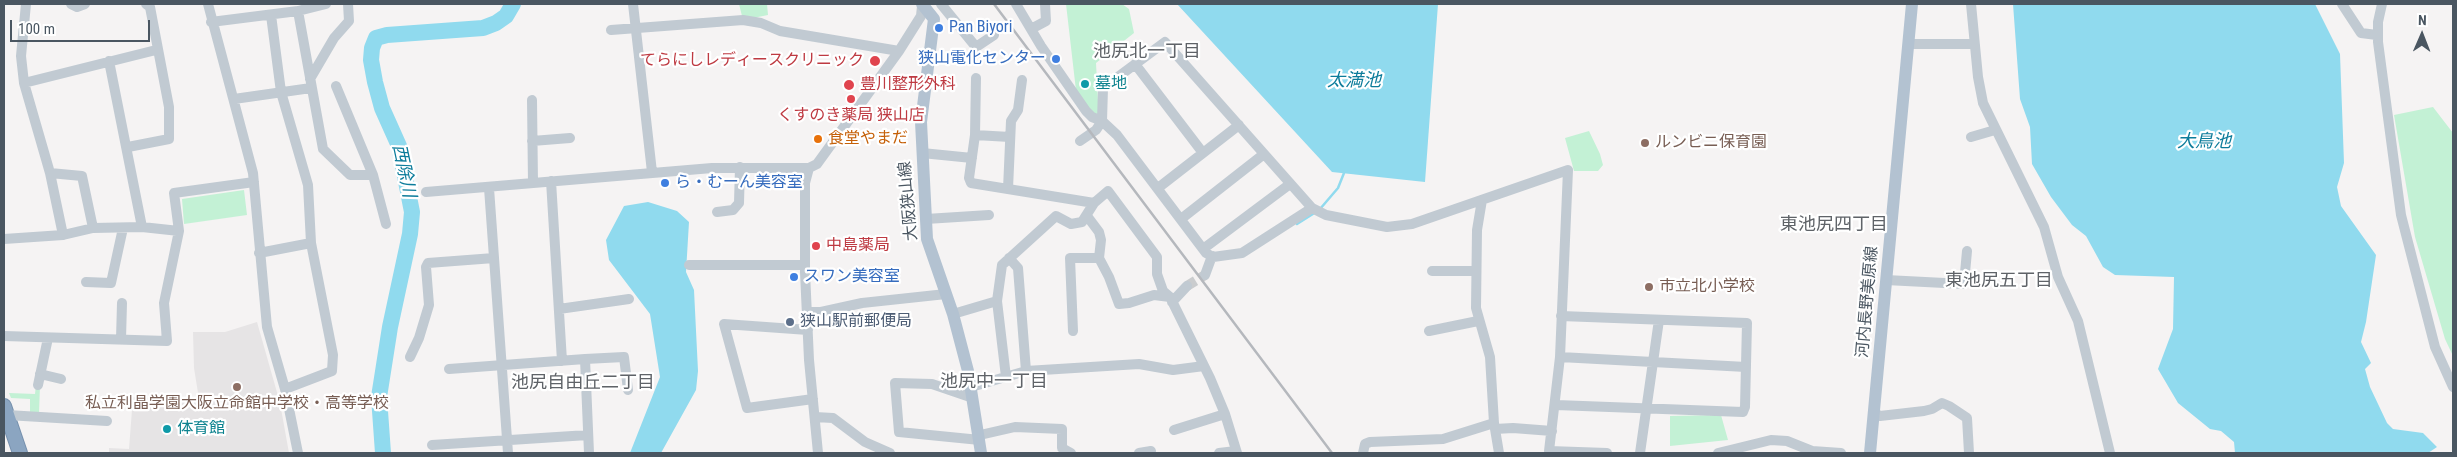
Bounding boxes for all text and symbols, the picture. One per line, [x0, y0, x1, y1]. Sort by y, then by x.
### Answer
scale bar [12, 10, 152, 42]
north arrow [2397, 10, 2447, 60]
text: N [2418, 12, 2427, 28]
place label: Pan Biyori [949, 18, 1012, 38]
text: 100 m [18, 20, 55, 38]
marker: Pan Biyori [933, 22, 945, 34]
district label: 池尻北一丁目 [1093, 41, 1201, 63]
place label: 狭山電化センター [918, 49, 1046, 69]
place label: てらにしレディースクリニック [640, 51, 864, 71]
marker: 狭山電化センター [1050, 53, 1062, 65]
marker: てらにしレディースクリニック [868, 54, 882, 68]
water label: 太満池 [1327, 70, 1381, 92]
place label: 墓地 [1095, 74, 1127, 94]
place label: 豊川整形外科 [860, 75, 956, 95]
marker: 豊川整形外科 [842, 78, 856, 92]
marker: 墓地 [1079, 78, 1091, 90]
marker: くすのき薬局 狭山店 [845, 93, 857, 105]
place label: くすのき薬局 狭山店 [777, 106, 925, 126]
place label: 食堂やまだ [828, 129, 908, 149]
water label: 大鳥池 [2177, 131, 2231, 153]
marker: 食堂やまだ [812, 133, 824, 145]
place label: ルンビニ保育園 [1655, 133, 1767, 153]
marker: ルンビニ保育園 [1639, 137, 1651, 149]
water label: 西除川 [387, 142, 419, 200]
street label: 大阪狭山線 [896, 160, 922, 242]
place label: ら・むーん美容室 [675, 173, 803, 193]
marker: ら・むーん美容室 [659, 177, 671, 189]
district label: 東池尻四丁目 [1780, 214, 1888, 236]
place label: 中島薬局 [826, 236, 890, 256]
marker: 中島薬局 [810, 240, 822, 252]
street label: 河内長野美原線 [1854, 245, 1882, 359]
place label: スワン美容室 [804, 267, 900, 287]
district label: 東池尻五丁目 [1945, 270, 2053, 292]
marker: スワン美容室 [788, 271, 800, 283]
place label: 市立北小学校 [1659, 277, 1755, 297]
marker: 市立北小学校 [1643, 281, 1655, 293]
place label: 狭山駅前郵便局 [800, 312, 912, 332]
marker: 狭山駅前郵便局 [784, 316, 796, 328]
district label: 池尻中一丁目 [940, 371, 1048, 393]
district label: 池尻自由丘二丁目 [511, 372, 655, 394]
marker: 私立利晶学園大阪立命館中学校・高等学校 [231, 381, 243, 393]
place label: 私立利晶学園大阪立命館中学校・高等学校 [85, 394, 389, 414]
place label: 体育館 [177, 419, 225, 439]
marker: 体育館 [161, 423, 173, 435]

